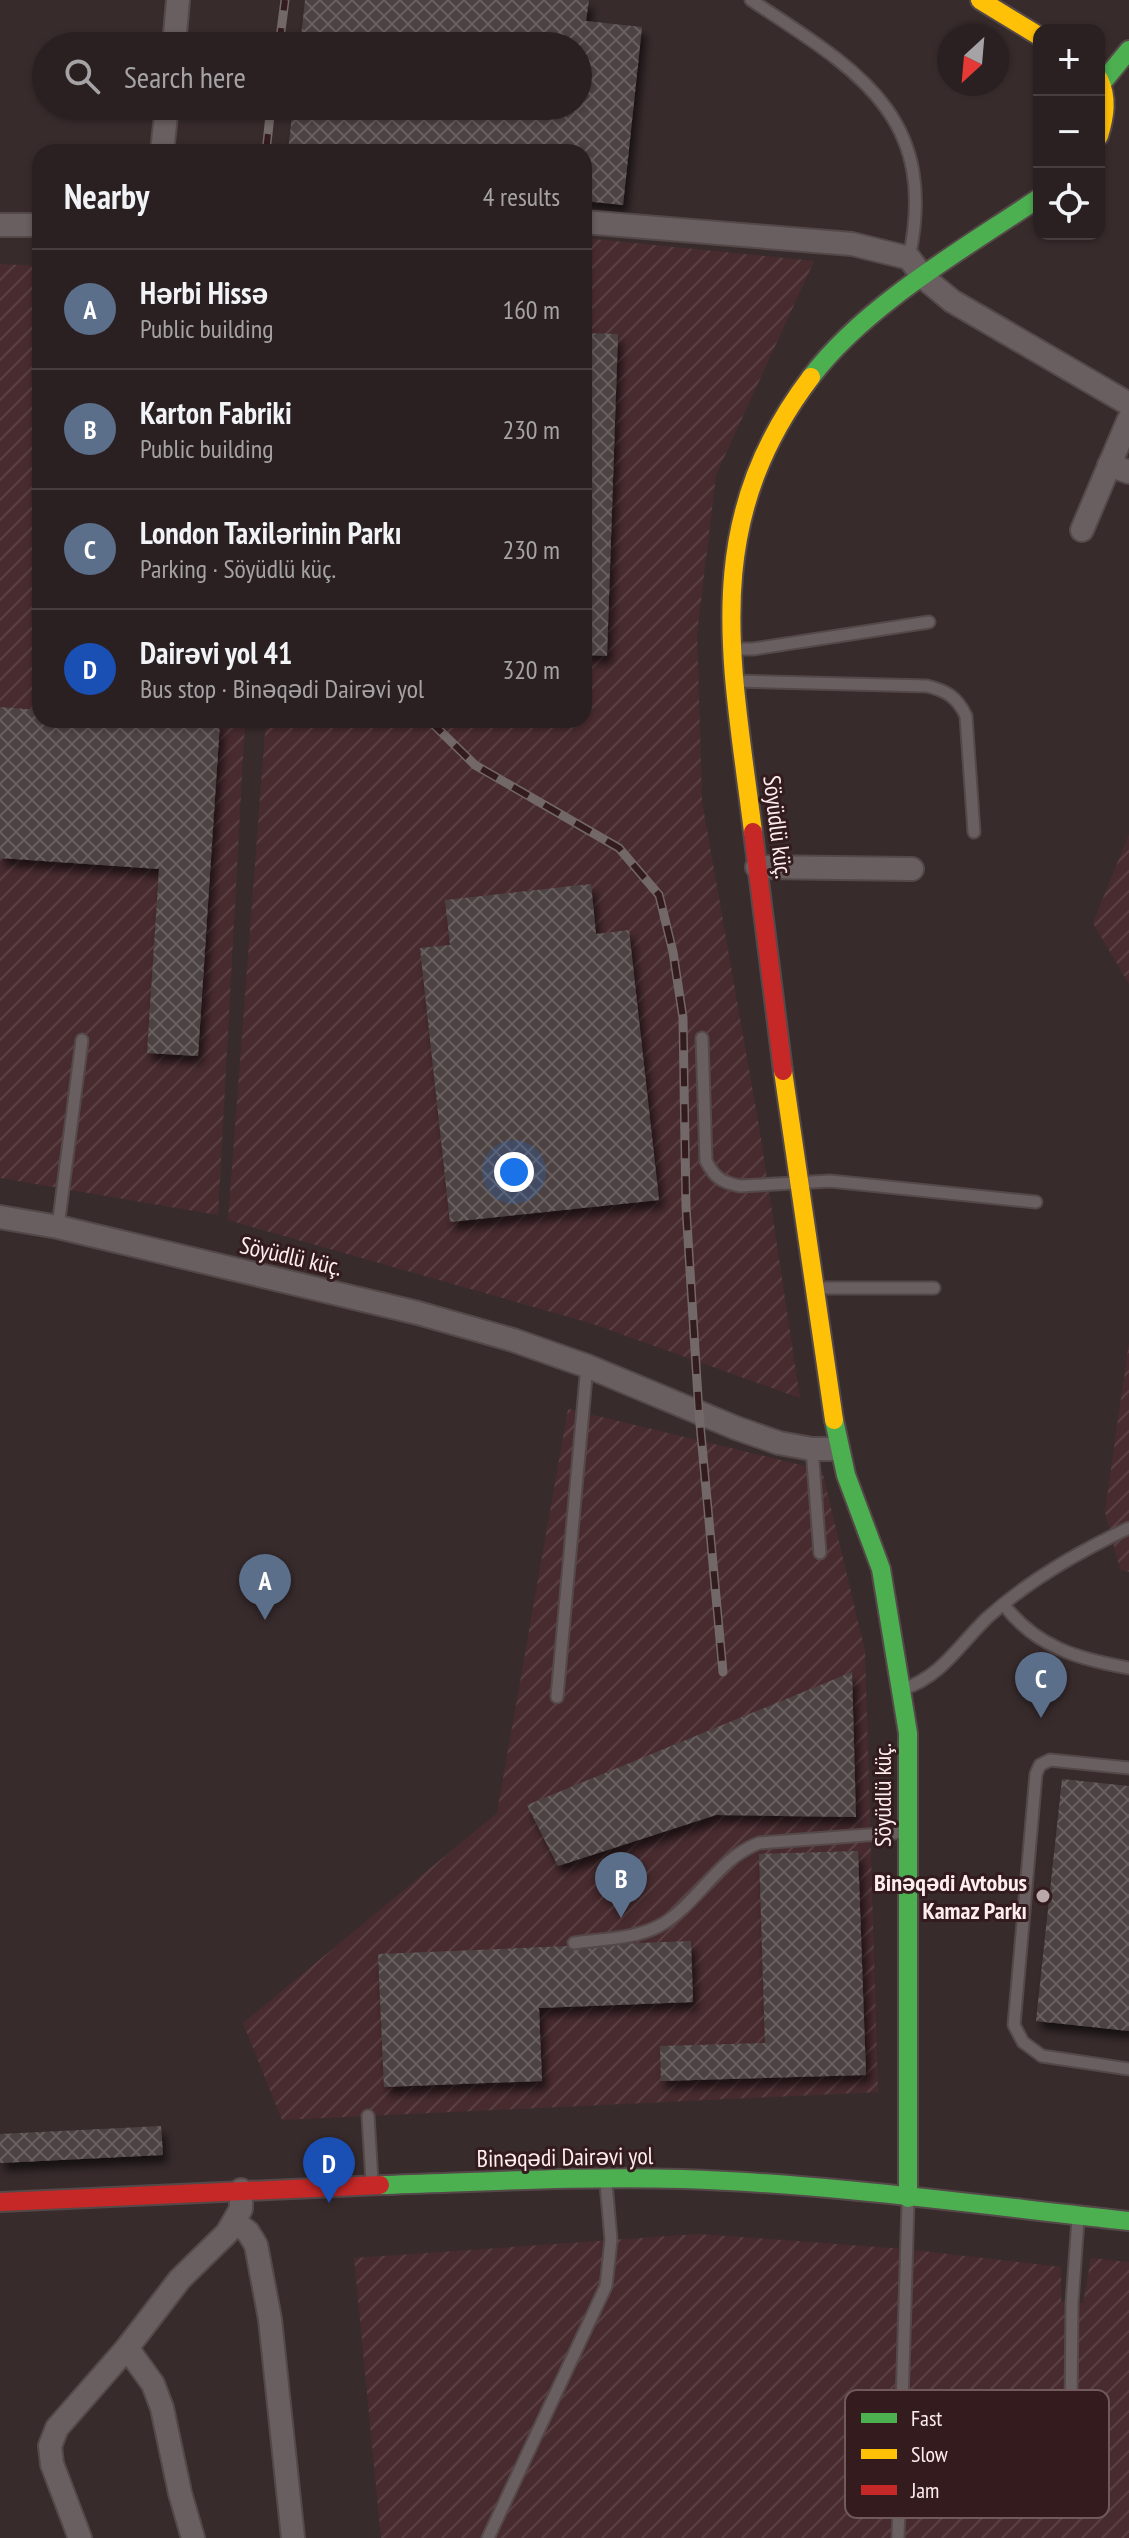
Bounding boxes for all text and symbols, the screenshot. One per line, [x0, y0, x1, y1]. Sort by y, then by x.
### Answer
north arrow [937, 24, 1009, 96]
map controls [1033, 24, 1105, 240]
button: + [1033, 24, 1105, 96]
search box [32, 32, 592, 120]
icon: search [60, 54, 104, 98]
text: Search here [124, 57, 246, 96]
button: − [1033, 96, 1105, 168]
button: locate [1033, 168, 1105, 240]
text: Nearby [64, 174, 149, 218]
text: 4 results [483, 180, 560, 213]
text: Hərbi Hissə [140, 273, 268, 312]
text: A [83, 293, 97, 326]
text: 160 m [502, 293, 560, 326]
text: Public building [140, 312, 273, 345]
text: Karton Fabriki [140, 393, 292, 432]
text: B [84, 413, 96, 446]
text: 230 m [502, 413, 560, 446]
text: Public building [140, 432, 273, 465]
text: London Taxilərinin Parkı [140, 513, 401, 552]
text: C [84, 533, 96, 566]
text: 230 m [502, 533, 560, 566]
text: Parking · Söyüdlü küç. [140, 552, 336, 585]
text: Dairəvi yol 41 [140, 633, 292, 672]
text: D [83, 653, 97, 686]
text: 320 m [502, 653, 560, 686]
text: Bus stop · Binəqədi Dairəvi yol [140, 672, 424, 705]
street label: Söyüdlü küç. [756, 774, 800, 880]
your location [494, 1152, 534, 1192]
street label: Söyüdlü küç. [237, 1229, 345, 1283]
pin: A [239, 1554, 291, 1620]
pin: C [1015, 1652, 1067, 1718]
street label: Söyüdlü küç. [867, 1743, 898, 1847]
pin: B [595, 1852, 647, 1918]
place label: Binəqədi Avtobus Kamaz Parkı [874, 1867, 1027, 1926]
marker: Binəqədi Avtobus Kamaz Parkı [1034, 1887, 1052, 1905]
pin: D [303, 2137, 355, 2203]
street label: Binəqədi Dairəvi yol [476, 2140, 654, 2174]
legend [845, 2390, 1109, 2518]
text: Fast [911, 2404, 942, 2432]
text: Slow [911, 2440, 948, 2468]
text: Jam [910, 2476, 939, 2504]

